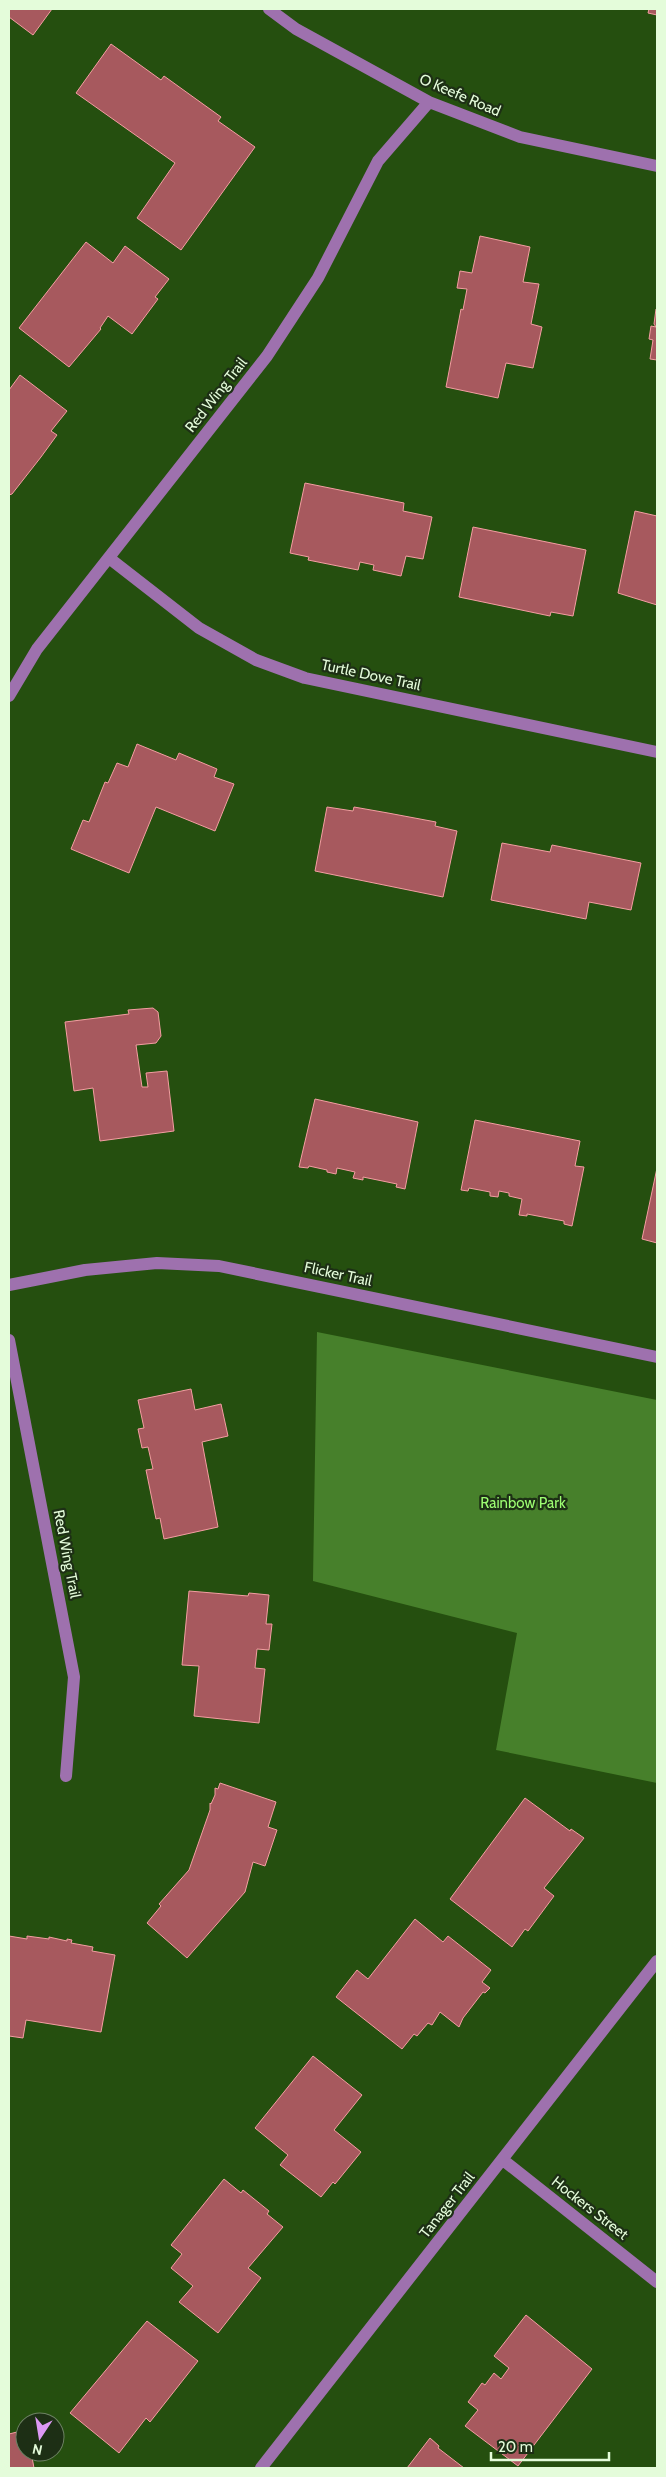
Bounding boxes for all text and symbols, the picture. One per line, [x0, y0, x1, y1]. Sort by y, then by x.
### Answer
street label: O Keefe Road [417, 70, 503, 120]
street label: Red Wing Trail [181, 354, 251, 436]
street label: Turtle Dove Trail [320, 656, 423, 694]
street label: Flicker Trail [302, 1258, 374, 1290]
park label: Rainbow Park [480, 1494, 566, 1512]
street label: Red Wing Trail [50, 1508, 84, 1600]
street label: Tanager Trail [416, 2168, 478, 2241]
street label: Hockers Street [548, 2172, 632, 2244]
north arrow [15, 2412, 65, 2462]
scale bar [491, 2430, 608, 2462]
text: 20 m [498, 2438, 533, 2456]
text: N [31, 2440, 44, 2460]

